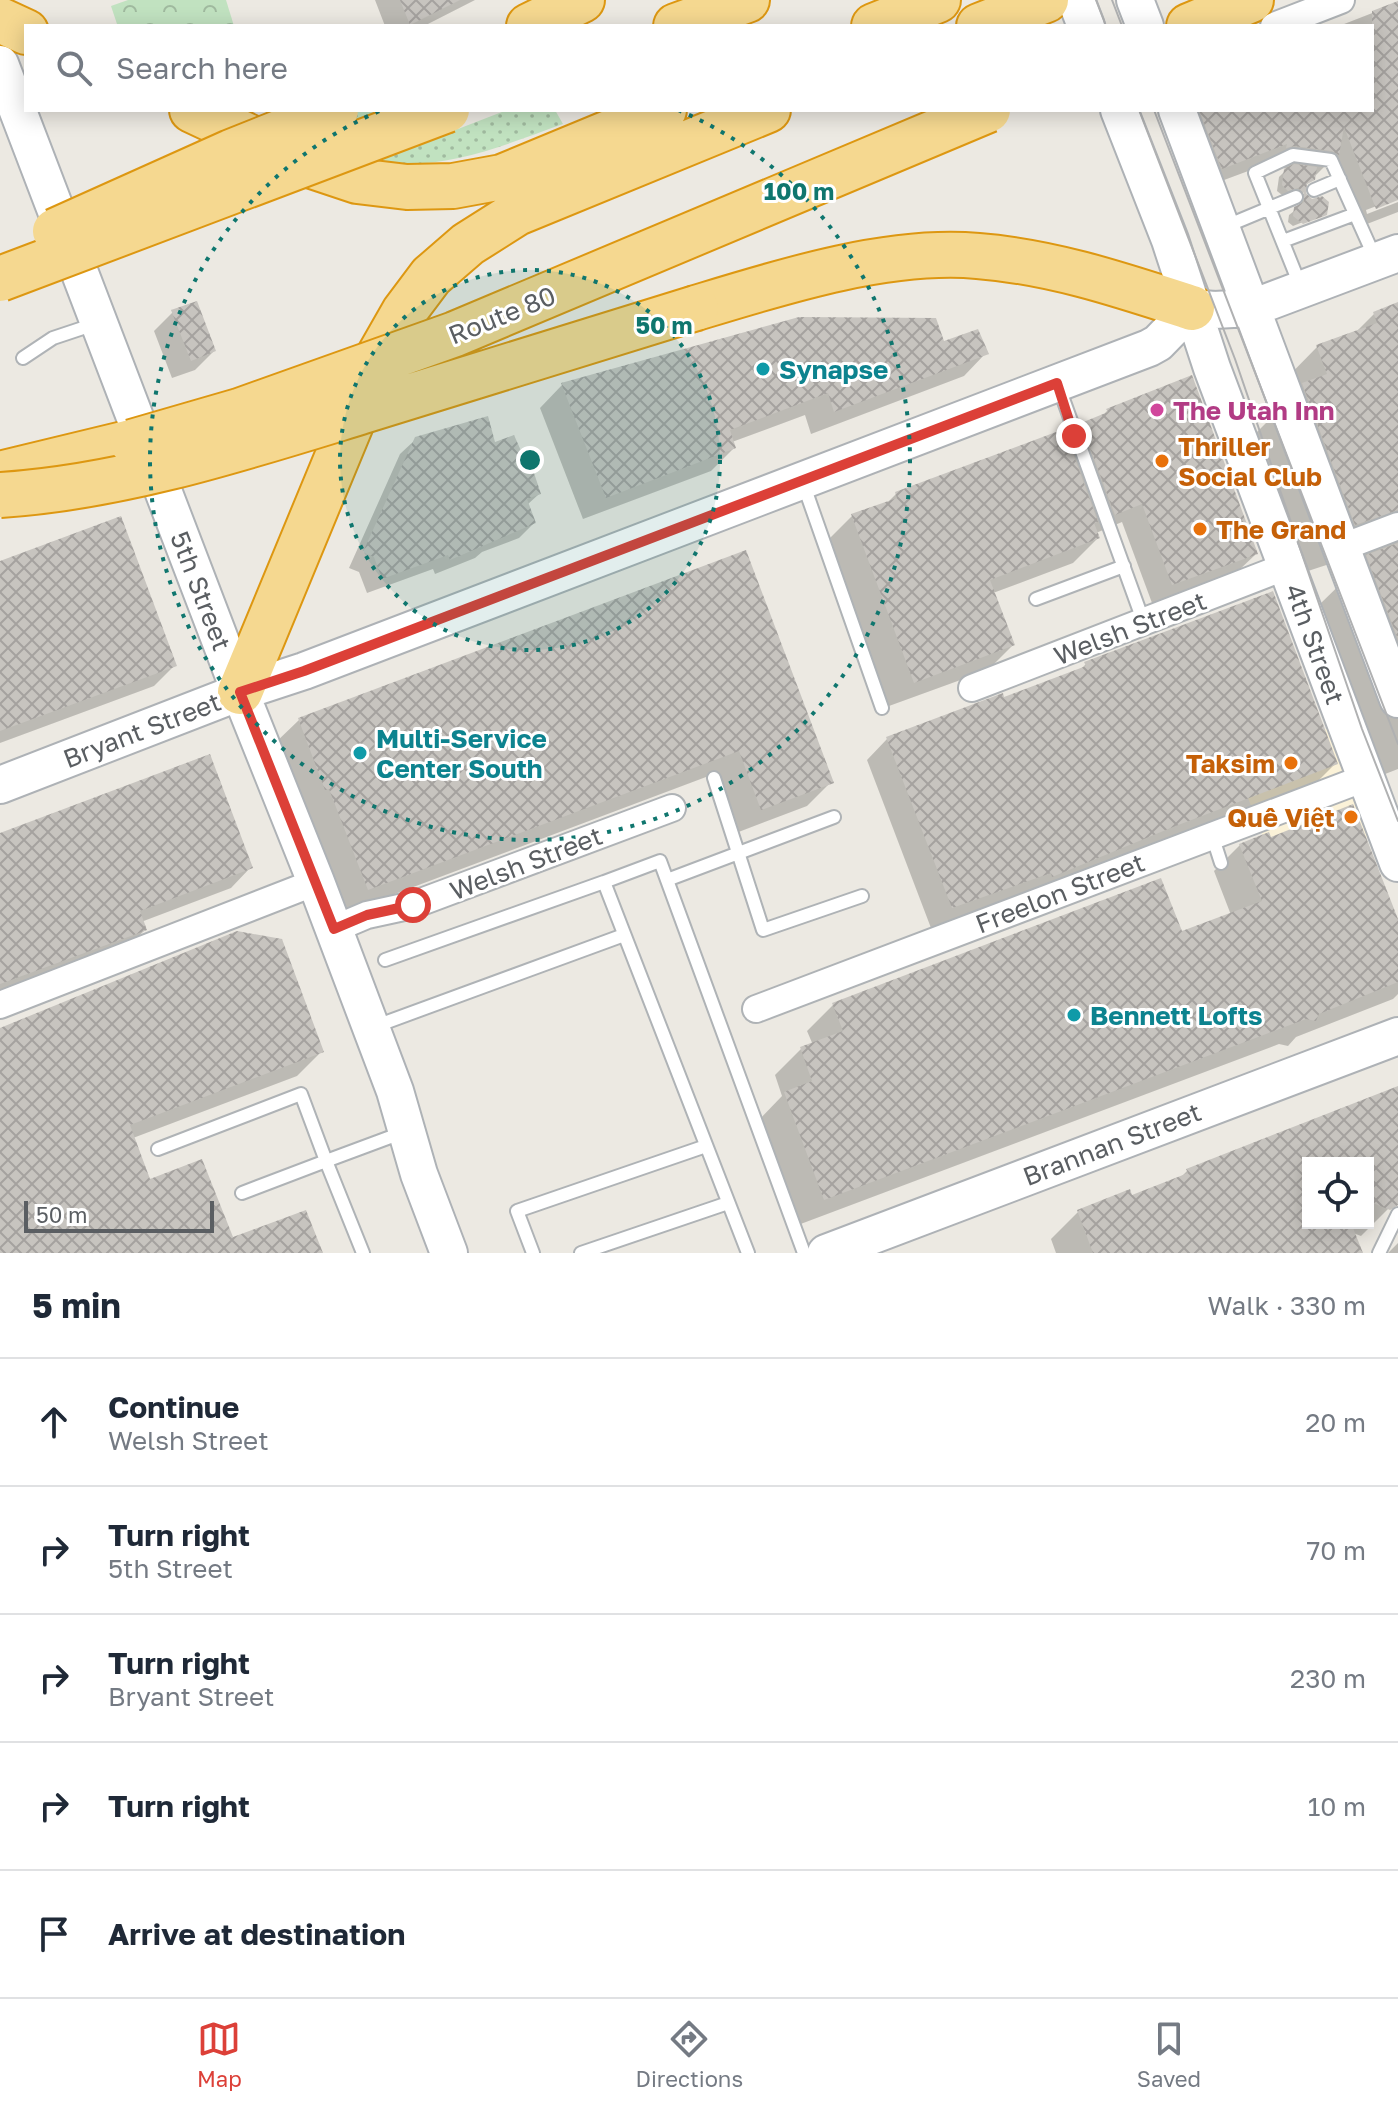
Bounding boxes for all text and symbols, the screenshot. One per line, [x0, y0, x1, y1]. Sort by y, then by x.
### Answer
search box [24, 24, 1374, 112]
icon: search [52, 46, 96, 90]
text: Search here [116, 50, 288, 86]
text: 100 m [764, 176, 834, 205]
street label: Route 80 [444, 280, 560, 350]
text: 50 m [635, 310, 693, 339]
place label: Synapse [779, 354, 888, 385]
marker: Synapse [754, 360, 772, 378]
place label: The Utah Inn [1173, 395, 1334, 426]
marker: The Utah Inn [1148, 401, 1166, 419]
route end [1056, 418, 1092, 454]
place label: Thriller Social Club [1178, 431, 1322, 492]
centre of rings [516, 446, 544, 474]
marker: Thriller Social Club [1153, 452, 1171, 470]
place label: The Grand [1216, 514, 1346, 545]
marker: The Grand [1191, 520, 1209, 538]
street label: 5th Street [164, 527, 238, 655]
street label: 4th Street [1279, 580, 1351, 708]
street label: Welsh Street [1049, 585, 1211, 671]
street label: Bryant Street [59, 686, 225, 774]
place label: Multi-Service Center South [376, 723, 547, 784]
marker: Multi-Service Center South [351, 744, 369, 762]
place label: Taksim [1186, 748, 1275, 779]
marker: Taksim [1282, 754, 1300, 772]
place label: Quê Việt [1227, 802, 1335, 833]
marker: Quê Việt [1342, 808, 1360, 826]
street label: Welsh Street [445, 820, 607, 906]
street label: Freelon Street [971, 847, 1149, 939]
route start [395, 887, 431, 923]
place label: Bennett Lofts [1090, 1000, 1263, 1031]
marker: Bennett Lofts [1065, 1006, 1083, 1024]
street label: Brannan Street [1019, 1096, 1205, 1192]
map controls [1302, 1157, 1374, 1229]
button: locate [1302, 1157, 1374, 1229]
scale bar [24, 1197, 214, 1233]
text: 50 m [36, 1201, 87, 1228]
text: 5 min [32, 1285, 121, 1325]
text: Walk · 330 m [1208, 1290, 1366, 1321]
text: Continue [108, 1389, 239, 1425]
icon: ahead [32, 1400, 76, 1444]
text: 20 m [1305, 1407, 1366, 1438]
text: Welsh Street [108, 1425, 269, 1456]
text: Turn right [108, 1517, 250, 1553]
icon: right [32, 1528, 76, 1572]
text: 70 m [1307, 1535, 1366, 1566]
text: 5th Street [108, 1553, 233, 1584]
text: Turn right [108, 1645, 250, 1681]
icon: right [32, 1656, 76, 1700]
text: 230 m [1290, 1663, 1366, 1694]
text: Bryant Street [108, 1681, 274, 1712]
icon: right [32, 1784, 76, 1828]
text: Turn right [108, 1788, 250, 1824]
text: 10 m [1308, 1791, 1366, 1822]
icon: arrive [32, 1912, 76, 1956]
text: Arrive at destination [108, 1916, 405, 1952]
tab: Map [197, 2017, 242, 2092]
tab: Directions [636, 2017, 743, 2092]
tab: Saved [1137, 2017, 1201, 2092]

